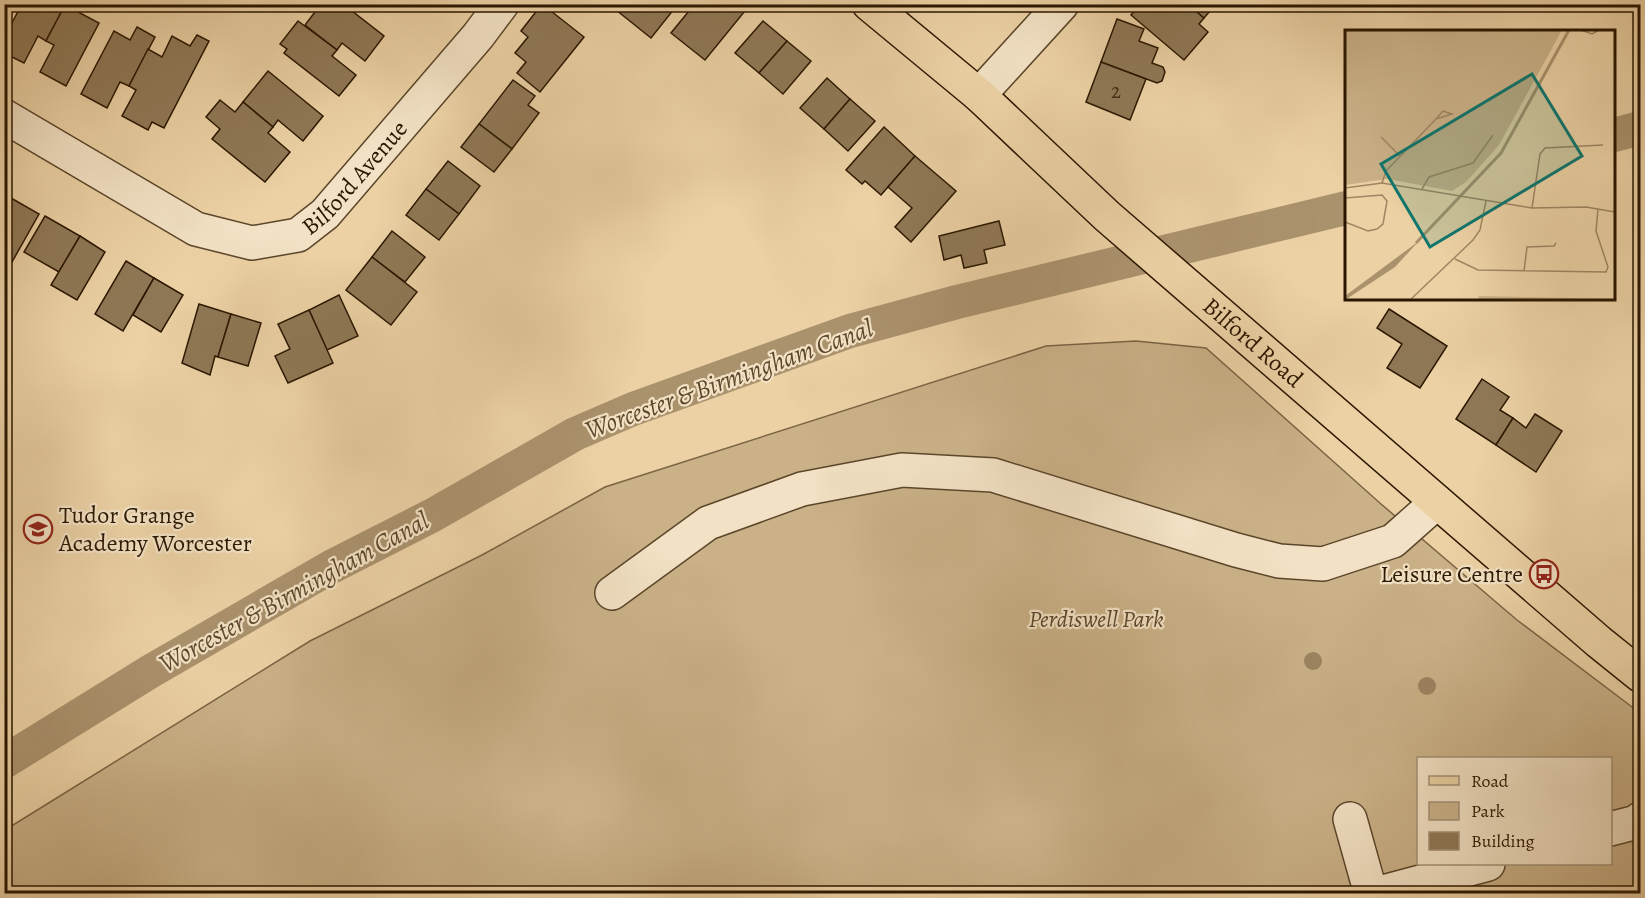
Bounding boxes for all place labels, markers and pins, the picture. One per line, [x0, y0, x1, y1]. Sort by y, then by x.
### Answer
place label: Tudor Grange Academy Worcester [58, 499, 252, 559]
school or university icon: Tudor Grange Academy Worcester [22, 513, 54, 545]
place label: Leisure Centre [1380, 558, 1523, 590]
bus stop icon: Leisure Centre [1528, 558, 1560, 590]

